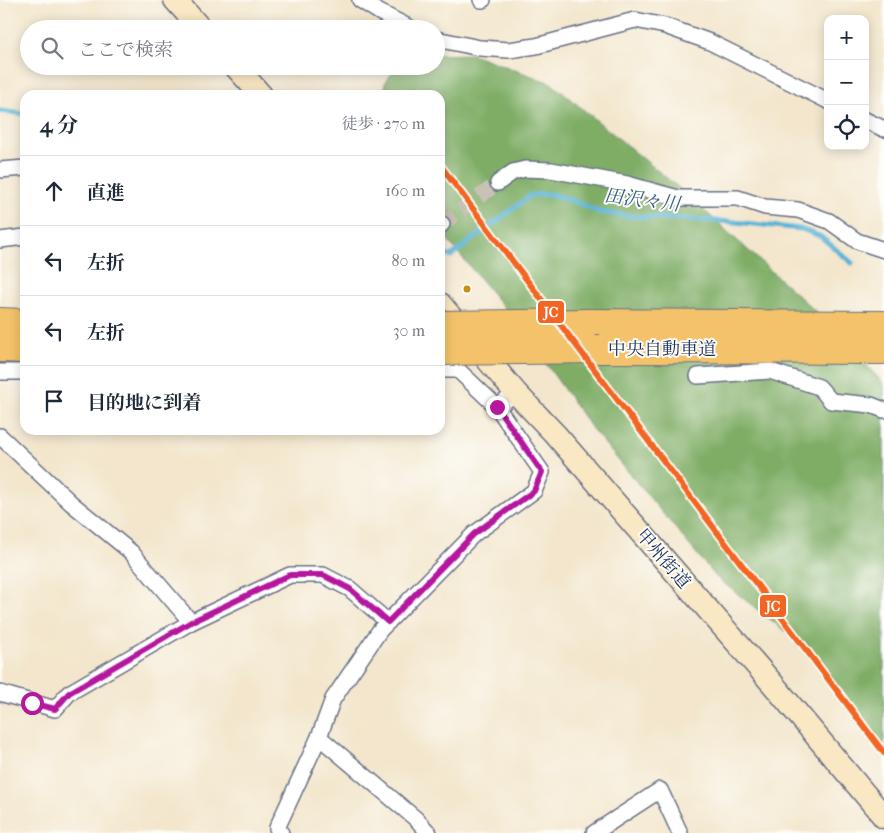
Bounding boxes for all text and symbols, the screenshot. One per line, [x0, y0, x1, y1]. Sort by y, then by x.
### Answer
map controls [824, 15, 869, 150]
button: + [824, 15, 869, 60]
search box [20, 20, 445, 75]
icon: search [38, 34, 66, 62]
text: ここで検索 [78, 39, 173, 61]
button: − [824, 60, 869, 105]
button: locate [824, 105, 869, 150]
text: 4 分 [40, 113, 78, 137]
text: 徒歩 · 270 m [341, 114, 425, 133]
icon: ahead [40, 177, 68, 205]
text: 160 m [385, 181, 425, 200]
text: 直進 [87, 182, 125, 204]
water label: 田沢々川 [603, 184, 683, 216]
icon: left [40, 247, 68, 275]
text: 80 m [391, 251, 425, 270]
text: 左折 [87, 252, 125, 274]
unlabelled marker [462, 284, 472, 294]
line badge: JC [537, 300, 565, 324]
text: JC [542, 304, 558, 321]
icon: left [40, 317, 68, 345]
text: 30 m [393, 321, 425, 340]
text: 左折 [87, 322, 125, 344]
street label: 中央自動車道 [608, 339, 716, 360]
icon: arrive [40, 387, 68, 415]
text: 目的地に到着 [87, 392, 201, 414]
route end [486, 396, 509, 419]
street label: 甲州街道 [631, 525, 695, 593]
line badge: JC [759, 594, 787, 618]
text: JC [764, 598, 780, 615]
route start [21, 692, 44, 715]

